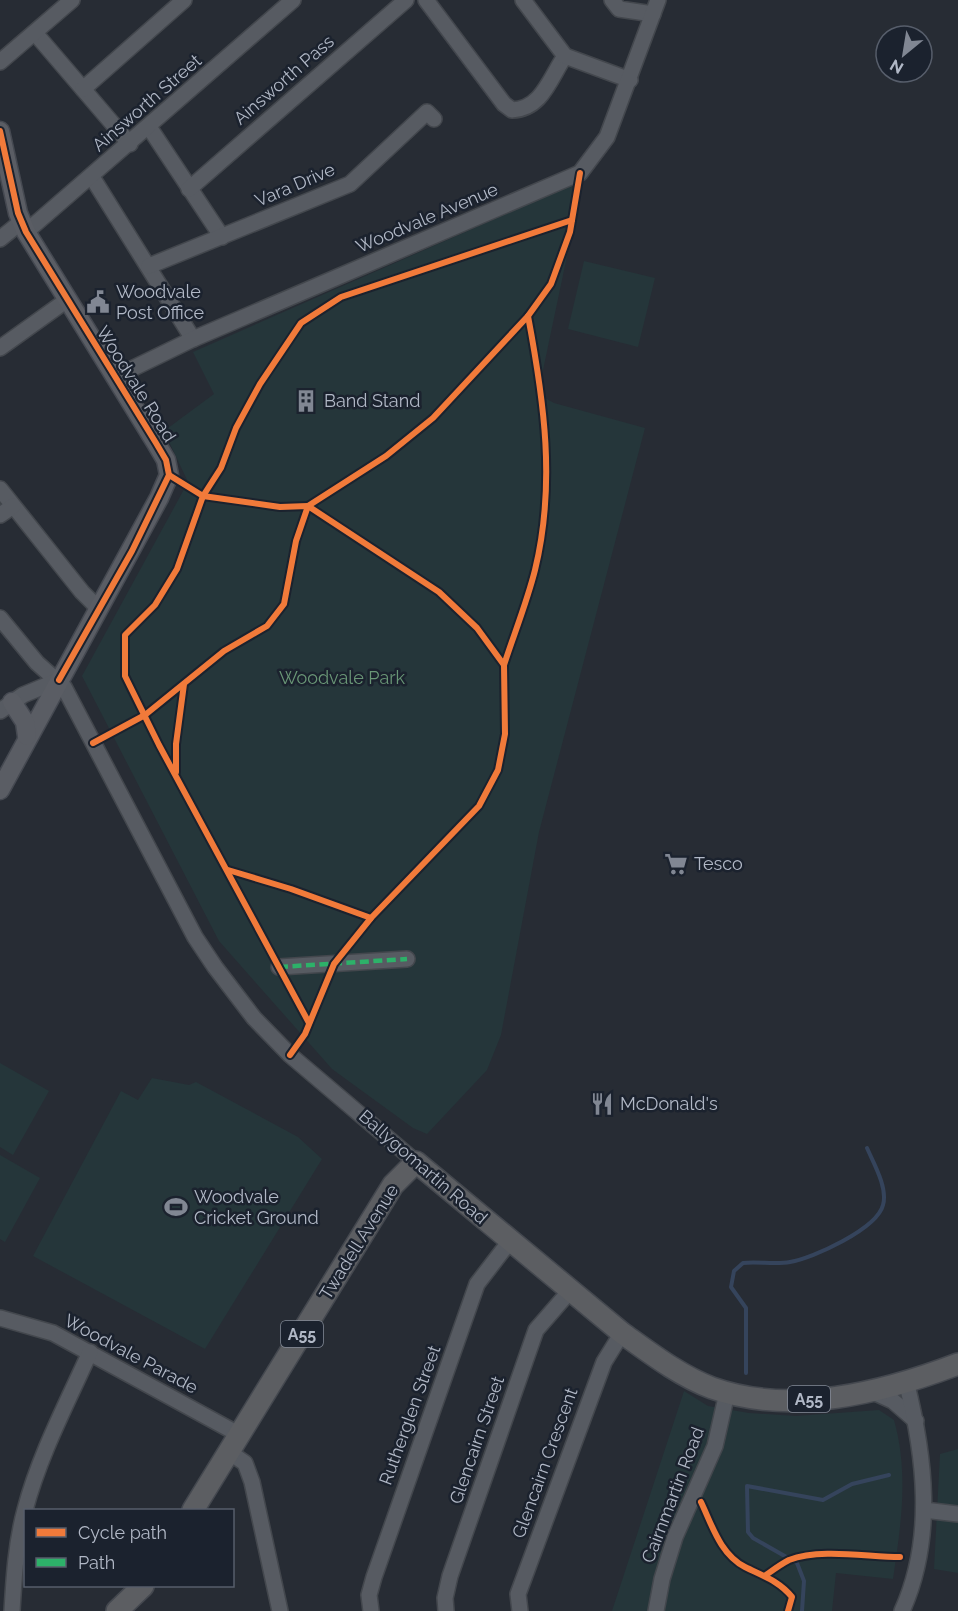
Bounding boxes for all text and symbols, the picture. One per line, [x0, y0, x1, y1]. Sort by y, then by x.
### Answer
north arrow [874, 24, 934, 84]
street label: Ainsworth Pass [229, 30, 338, 129]
street label: Ainsworth Street [88, 50, 205, 156]
text: N [887, 55, 907, 78]
street label: Vara Drive [252, 158, 338, 211]
street label: Woodvale Avenue [353, 178, 501, 257]
place label: Woodvale Post Office [116, 281, 205, 323]
public building icon: Woodvale Post Office [85, 289, 111, 315]
street label: Woodvale Road [92, 322, 180, 446]
building icon: Band Stand [293, 388, 319, 414]
place label: Band Stand [324, 390, 420, 411]
park label: Woodvale Park [279, 667, 406, 688]
supermarket icon: Tesco [663, 851, 689, 877]
place label: Tesco [694, 853, 743, 874]
restaurant icon: McDonald's [589, 1091, 615, 1117]
place label: McDonald's [620, 1093, 718, 1114]
street label: Ballygomartin Road [355, 1105, 492, 1228]
street label: Twadell Avenue [315, 1180, 403, 1303]
place label: Woodvale Cricket Ground [194, 1186, 319, 1228]
sports icon: Woodvale Cricket Ground [163, 1194, 189, 1220]
street label: Woodvale Parade [61, 1309, 202, 1398]
road number: A55 [281, 1321, 323, 1347]
street label: Rutherglen Street [375, 1342, 445, 1488]
street label: Glencairn Street [445, 1373, 508, 1506]
street label: Glencairn Crescent [508, 1385, 581, 1541]
road number: A55 [788, 1386, 830, 1412]
street label: Cairnmartin Road [637, 1424, 708, 1566]
legend [24, 1509, 234, 1587]
text: Cycle path [78, 1522, 167, 1543]
text: Path [78, 1552, 115, 1573]

